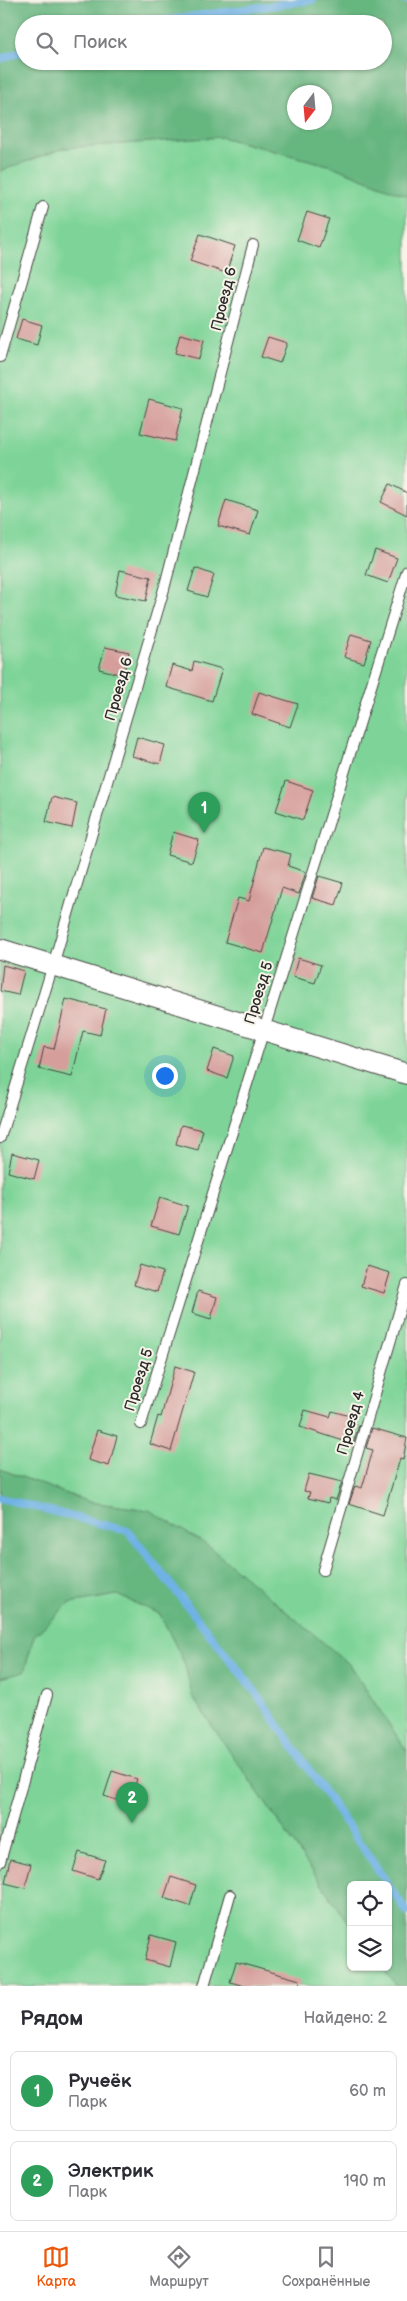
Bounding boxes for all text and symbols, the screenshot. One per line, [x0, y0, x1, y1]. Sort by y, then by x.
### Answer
search box [15, 15, 392, 70]
icon: search [33, 29, 61, 57]
text: Поиск [73, 31, 127, 54]
north arrow [287, 85, 332, 130]
street label: Проезд 6 [207, 265, 241, 333]
street label: Проезд 6 [101, 655, 137, 723]
pin: 1 [188, 792, 220, 833]
street label: Проезд 5 [240, 959, 278, 1027]
your location [152, 1063, 178, 1089]
street label: Проезд 5 [120, 1346, 158, 1414]
street label: Проезд 4 [333, 1389, 369, 1457]
pin: 2 [116, 1782, 148, 1823]
map controls [347, 1881, 392, 1971]
button: locate [347, 1881, 392, 1926]
button: layers [347, 1926, 392, 1971]
text: Рядом [20, 2006, 83, 2031]
text: Найдено: 2 [303, 2009, 387, 2028]
text: Ручеёк [68, 2070, 131, 2093]
text: 1 [34, 2082, 40, 2101]
text: 60 m [349, 2082, 386, 2101]
text: Парк [68, 2093, 107, 2112]
text: Электрик [68, 2160, 153, 2183]
text: 2 [32, 2172, 42, 2191]
text: 190 m [344, 2172, 386, 2191]
text: Парк [68, 2183, 107, 2202]
tab: Карта [37, 2243, 76, 2290]
tab: Маршрут [149, 2243, 209, 2290]
tab: Сохранённые [282, 2243, 370, 2290]

